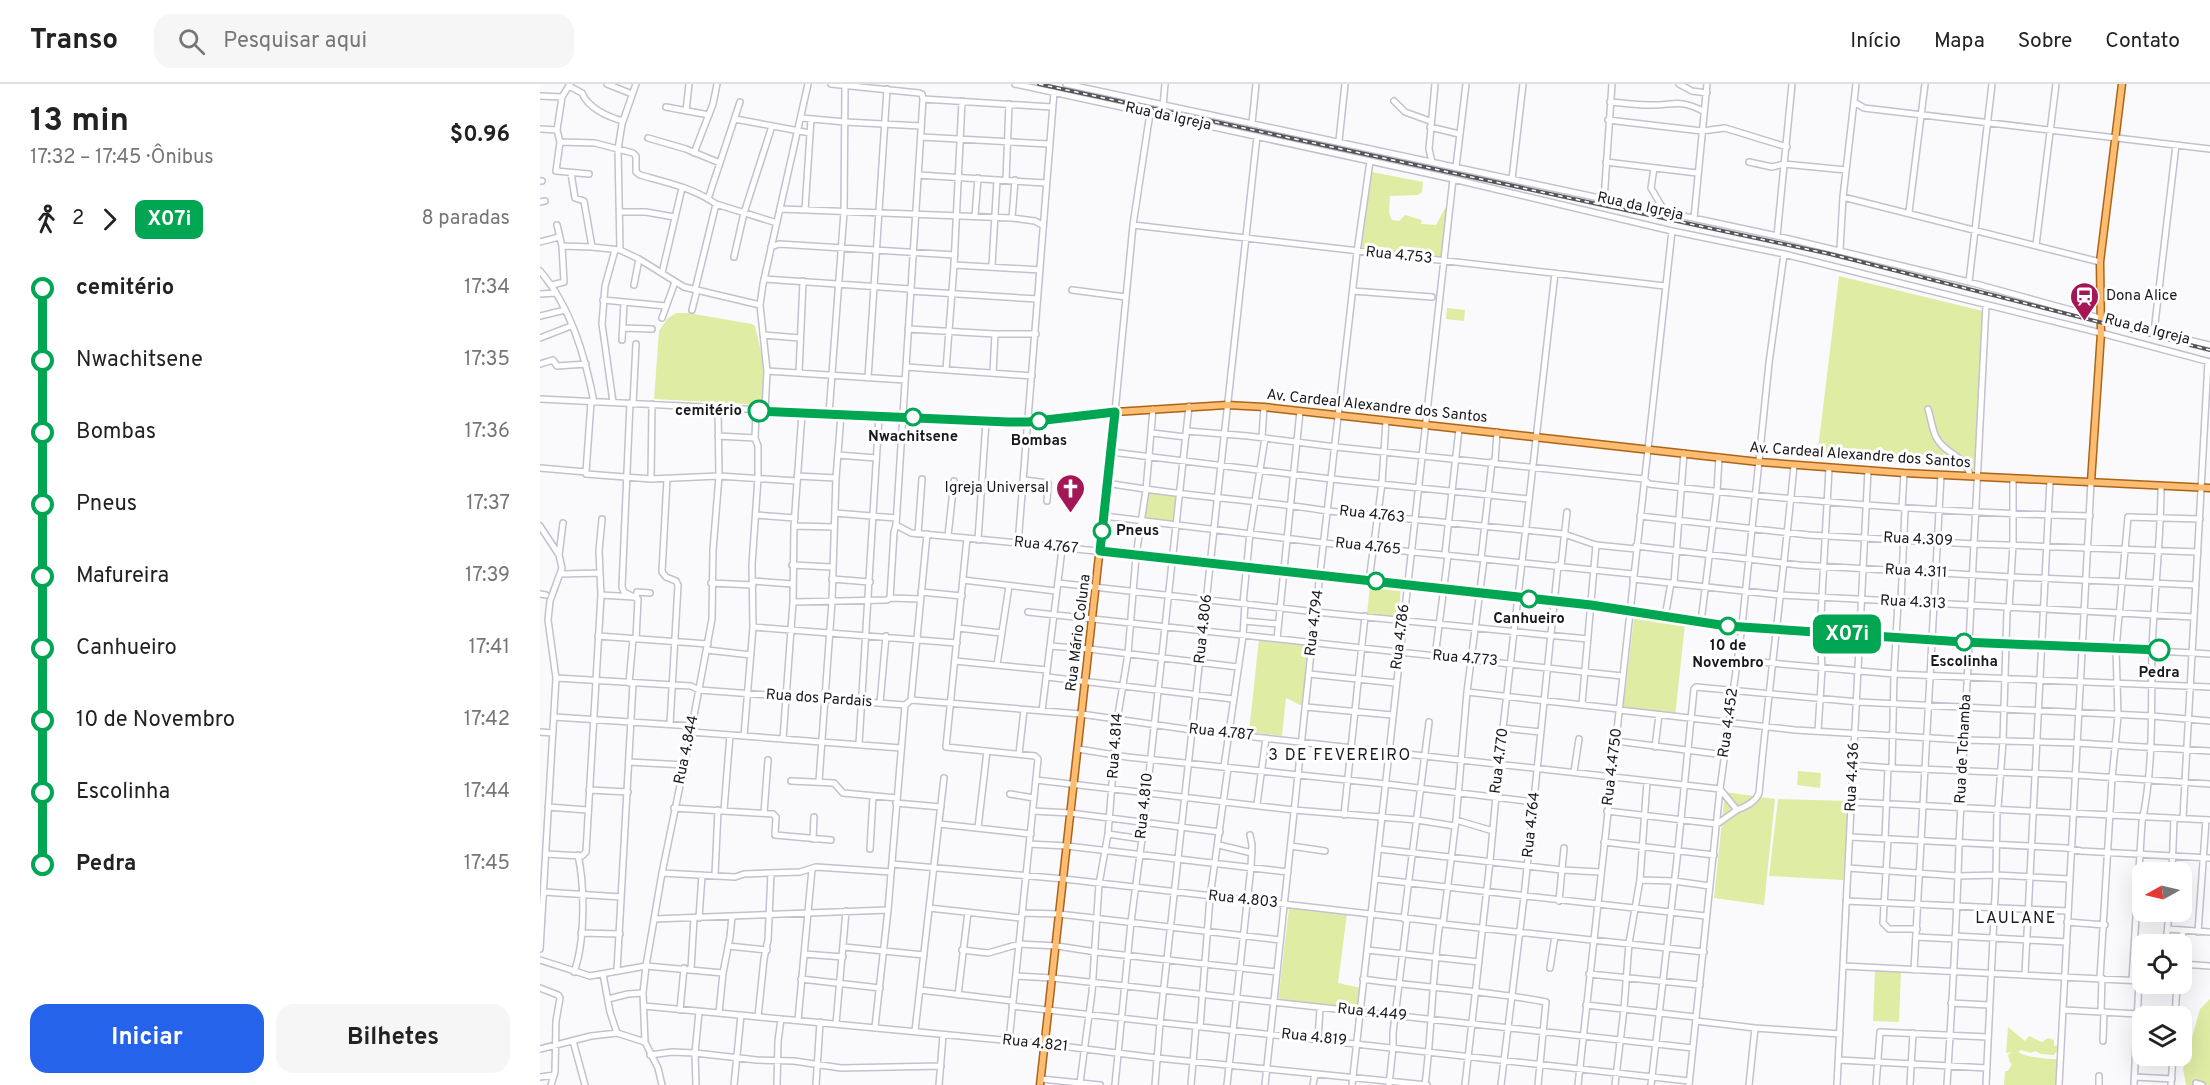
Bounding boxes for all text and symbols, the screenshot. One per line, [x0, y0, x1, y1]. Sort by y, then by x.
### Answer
search box [154, 14, 574, 68]
text: Transo [30, 23, 118, 59]
icon: search [175, 25, 208, 58]
text: Pesquisar aqui [223, 28, 367, 55]
text: Início [1850, 28, 1901, 55]
text: Mapa [1934, 28, 1985, 55]
text: Sobre [2018, 28, 2072, 55]
text: Contato [2105, 28, 2180, 55]
street label: Rua da Igreja [1123, 99, 1213, 135]
text: 13 min [30, 101, 129, 143]
text: $0.96 [450, 122, 510, 149]
text: 17:32 – 17:45 · Ônibus [30, 145, 214, 171]
street label: Rua da Igreja [1595, 189, 1685, 225]
icon: walk [30, 203, 63, 236]
icon: forward [93, 203, 126, 236]
text: 2 [72, 206, 84, 232]
text: X07i [147, 206, 191, 233]
text: 8 paradas [421, 206, 510, 232]
street label: Rua 4.753 [1365, 243, 1433, 269]
text: cemitério [76, 275, 174, 302]
text: 17:34 [464, 275, 510, 301]
station icon: Dona Alice [2069, 280, 2101, 322]
place label: Dona Alice [2106, 287, 2177, 306]
street label: Rua da Igreja [2102, 310, 2192, 350]
text: Nwachitsene [76, 347, 203, 374]
text: 17:35 [464, 347, 510, 373]
street label: Av. Cardeal Alexandre dos Santos [1266, 386, 1488, 428]
marker: cemitério [748, 400, 770, 422]
place label: cemitério [675, 402, 742, 421]
marker: Nwachitsene [904, 408, 922, 426]
marker: Bombas [1030, 412, 1048, 430]
text: Bombas [76, 419, 156, 446]
text: 17:36 [465, 419, 510, 445]
place label: Nwachitsene [868, 428, 958, 447]
place label: Bombas [1011, 432, 1067, 451]
street label: Av. Cardeal Alexandre dos Santos [1749, 439, 1971, 473]
church icon: Igreja Universal [1054, 472, 1086, 514]
place label: Igreja Universal [945, 479, 1049, 498]
text: Pneus [76, 491, 137, 518]
text: 17:37 [466, 491, 510, 517]
street label: Rua 4.763 [1338, 502, 1406, 528]
marker: Pneus [1093, 522, 1111, 540]
place label: Pneus [1116, 522, 1159, 541]
street label: Rua 4.309 [1883, 529, 1953, 551]
street label: Rua 4.767 [1013, 533, 1079, 559]
street label: Rua 4.765 [1334, 534, 1402, 560]
street label: Rua 4.311 [1884, 561, 1948, 583]
text: Mafureira [76, 563, 169, 590]
text: 17:39 [465, 563, 510, 589]
unlabelled marker [1367, 572, 1385, 590]
street label: Rua Mário Coluna [1062, 573, 1096, 693]
street label: Rua 4.794 [1301, 589, 1329, 657]
marker: Canhueiro [1520, 590, 1538, 608]
street label: Rua 4.313 [1880, 592, 1946, 614]
street label: Rua 4.806 [1191, 593, 1217, 665]
street label: Rua 4.786 [1388, 603, 1414, 671]
place label: Canhueiro [1493, 610, 1565, 629]
line badge: X07i [1805, 614, 1889, 654]
marker: 10 de Novembro [1719, 617, 1737, 635]
text: X07i [1825, 621, 1869, 648]
marker: Escolinha [1955, 633, 1973, 651]
text: Canhueiro [76, 635, 177, 662]
text: 17:41 [469, 635, 510, 661]
place label: 10 de Novembro [1692, 637, 1764, 673]
marker: Pedra [2148, 639, 2170, 661]
street label: Rua 4.773 [1431, 647, 1499, 671]
place label: Escolinha [1930, 653, 1998, 672]
place label: Pedra [2138, 664, 2180, 683]
street label: Rua dos Pardais [765, 686, 873, 712]
street label: Rua 4.452 [1715, 687, 1743, 759]
street label: Rua de Tchamba [1952, 694, 1976, 804]
text: 10 de Novembro [76, 707, 235, 734]
text: 17:42 [464, 707, 510, 733]
street label: Rua 4.814 [1104, 712, 1128, 780]
street label: Rua 4.844 [670, 714, 704, 786]
street label: Rua 4.787 [1188, 720, 1255, 746]
street label: Rua 4.770 [1487, 727, 1513, 795]
street label: Rua 4.4750 [1599, 727, 1627, 807]
street label: Rua 4.436 [1842, 742, 1864, 812]
district label: 3 DE FEVEREIRO [1268, 746, 1412, 766]
street label: Rua 4.810 [1132, 772, 1158, 840]
text: Escolinha [76, 779, 170, 806]
text: 17:44 [464, 779, 510, 805]
street label: Rua 4.764 [1519, 791, 1545, 859]
text: Pedra [76, 851, 136, 878]
text: 17:45 [464, 851, 510, 877]
north arrow [2132, 862, 2192, 922]
map controls [2132, 862, 2192, 1066]
street label: Rua 4.803 [1207, 887, 1279, 913]
district label: LAULANE [1975, 909, 2057, 929]
button: locate [2132, 934, 2192, 994]
street label: Rua 4.449 [1336, 1000, 1408, 1026]
button: Iniciar [30, 1004, 264, 1073]
button: Bilhetes [276, 1004, 510, 1073]
button: layers [2132, 1006, 2192, 1066]
street label: Rua 4.819 [1280, 1025, 1348, 1051]
street label: Rua 4.821 [1001, 1031, 1069, 1057]

